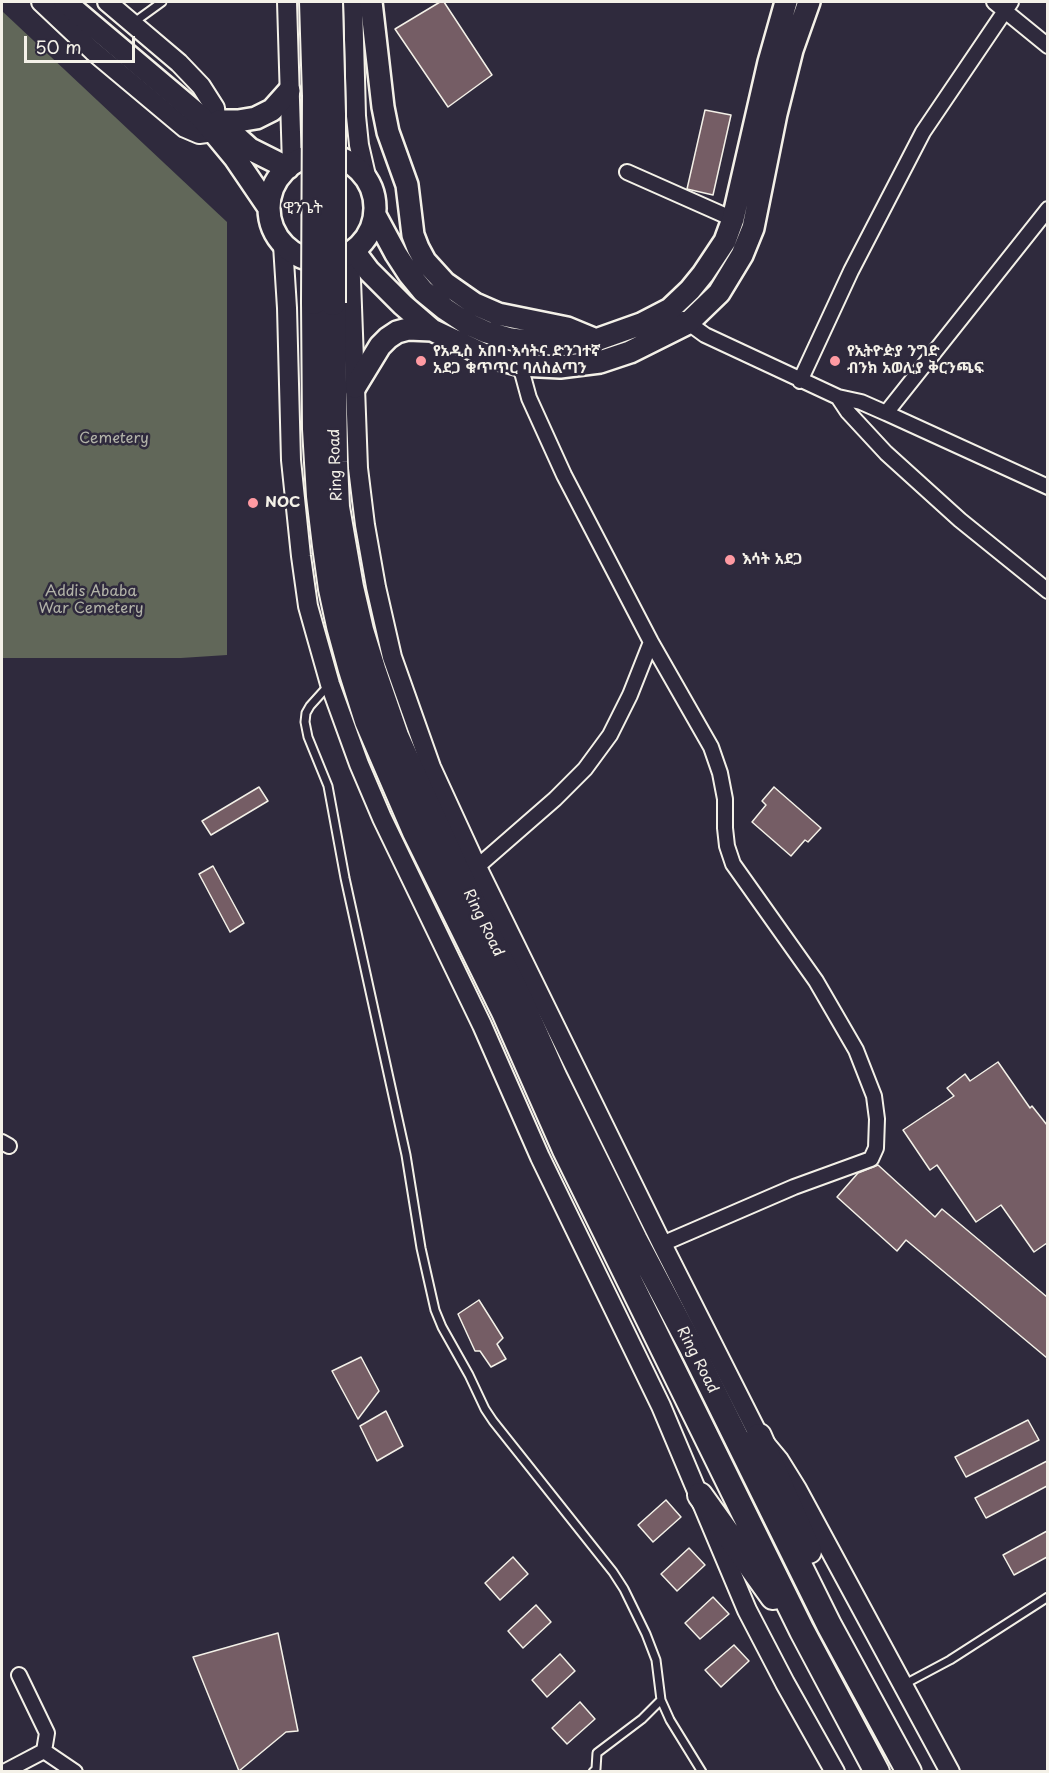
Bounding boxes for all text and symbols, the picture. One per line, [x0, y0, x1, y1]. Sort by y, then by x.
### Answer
scale bar [27, 24, 138, 62]
text: 50 m [35, 33, 82, 60]
district label: ዊንጌት [283, 199, 323, 219]
place label: የአዲስ አበባ እሳትና ድንገተኛ አደጋ ቁጥጥር ባለስልጣን [433, 343, 601, 378]
place label: የኢትዮዽያ ንግድ ብንክ አወሊያ ቅርንጫፍ [847, 343, 984, 378]
marker: የአዲስ አበባ እሳትና ድንገተኛ አደጋ ቁጥጥር ባለስልጣን [414, 354, 428, 368]
marker: የኢትዮዽያ ንግድ ብንክ አወሊያ ቅርንጫፍ [828, 354, 842, 368]
street label: Ring Road [326, 428, 346, 502]
park label: Cemetery [79, 430, 149, 448]
place label: NOC [265, 494, 300, 512]
marker: NOC [246, 496, 260, 510]
place label: እሳት አደጋ [742, 551, 803, 569]
marker: እሳት አደጋ [723, 553, 737, 567]
park label: Addis Ababa War Cemetery [38, 583, 144, 618]
street label: Ring Road [459, 886, 507, 960]
street label: Ring Road [672, 1323, 722, 1397]

